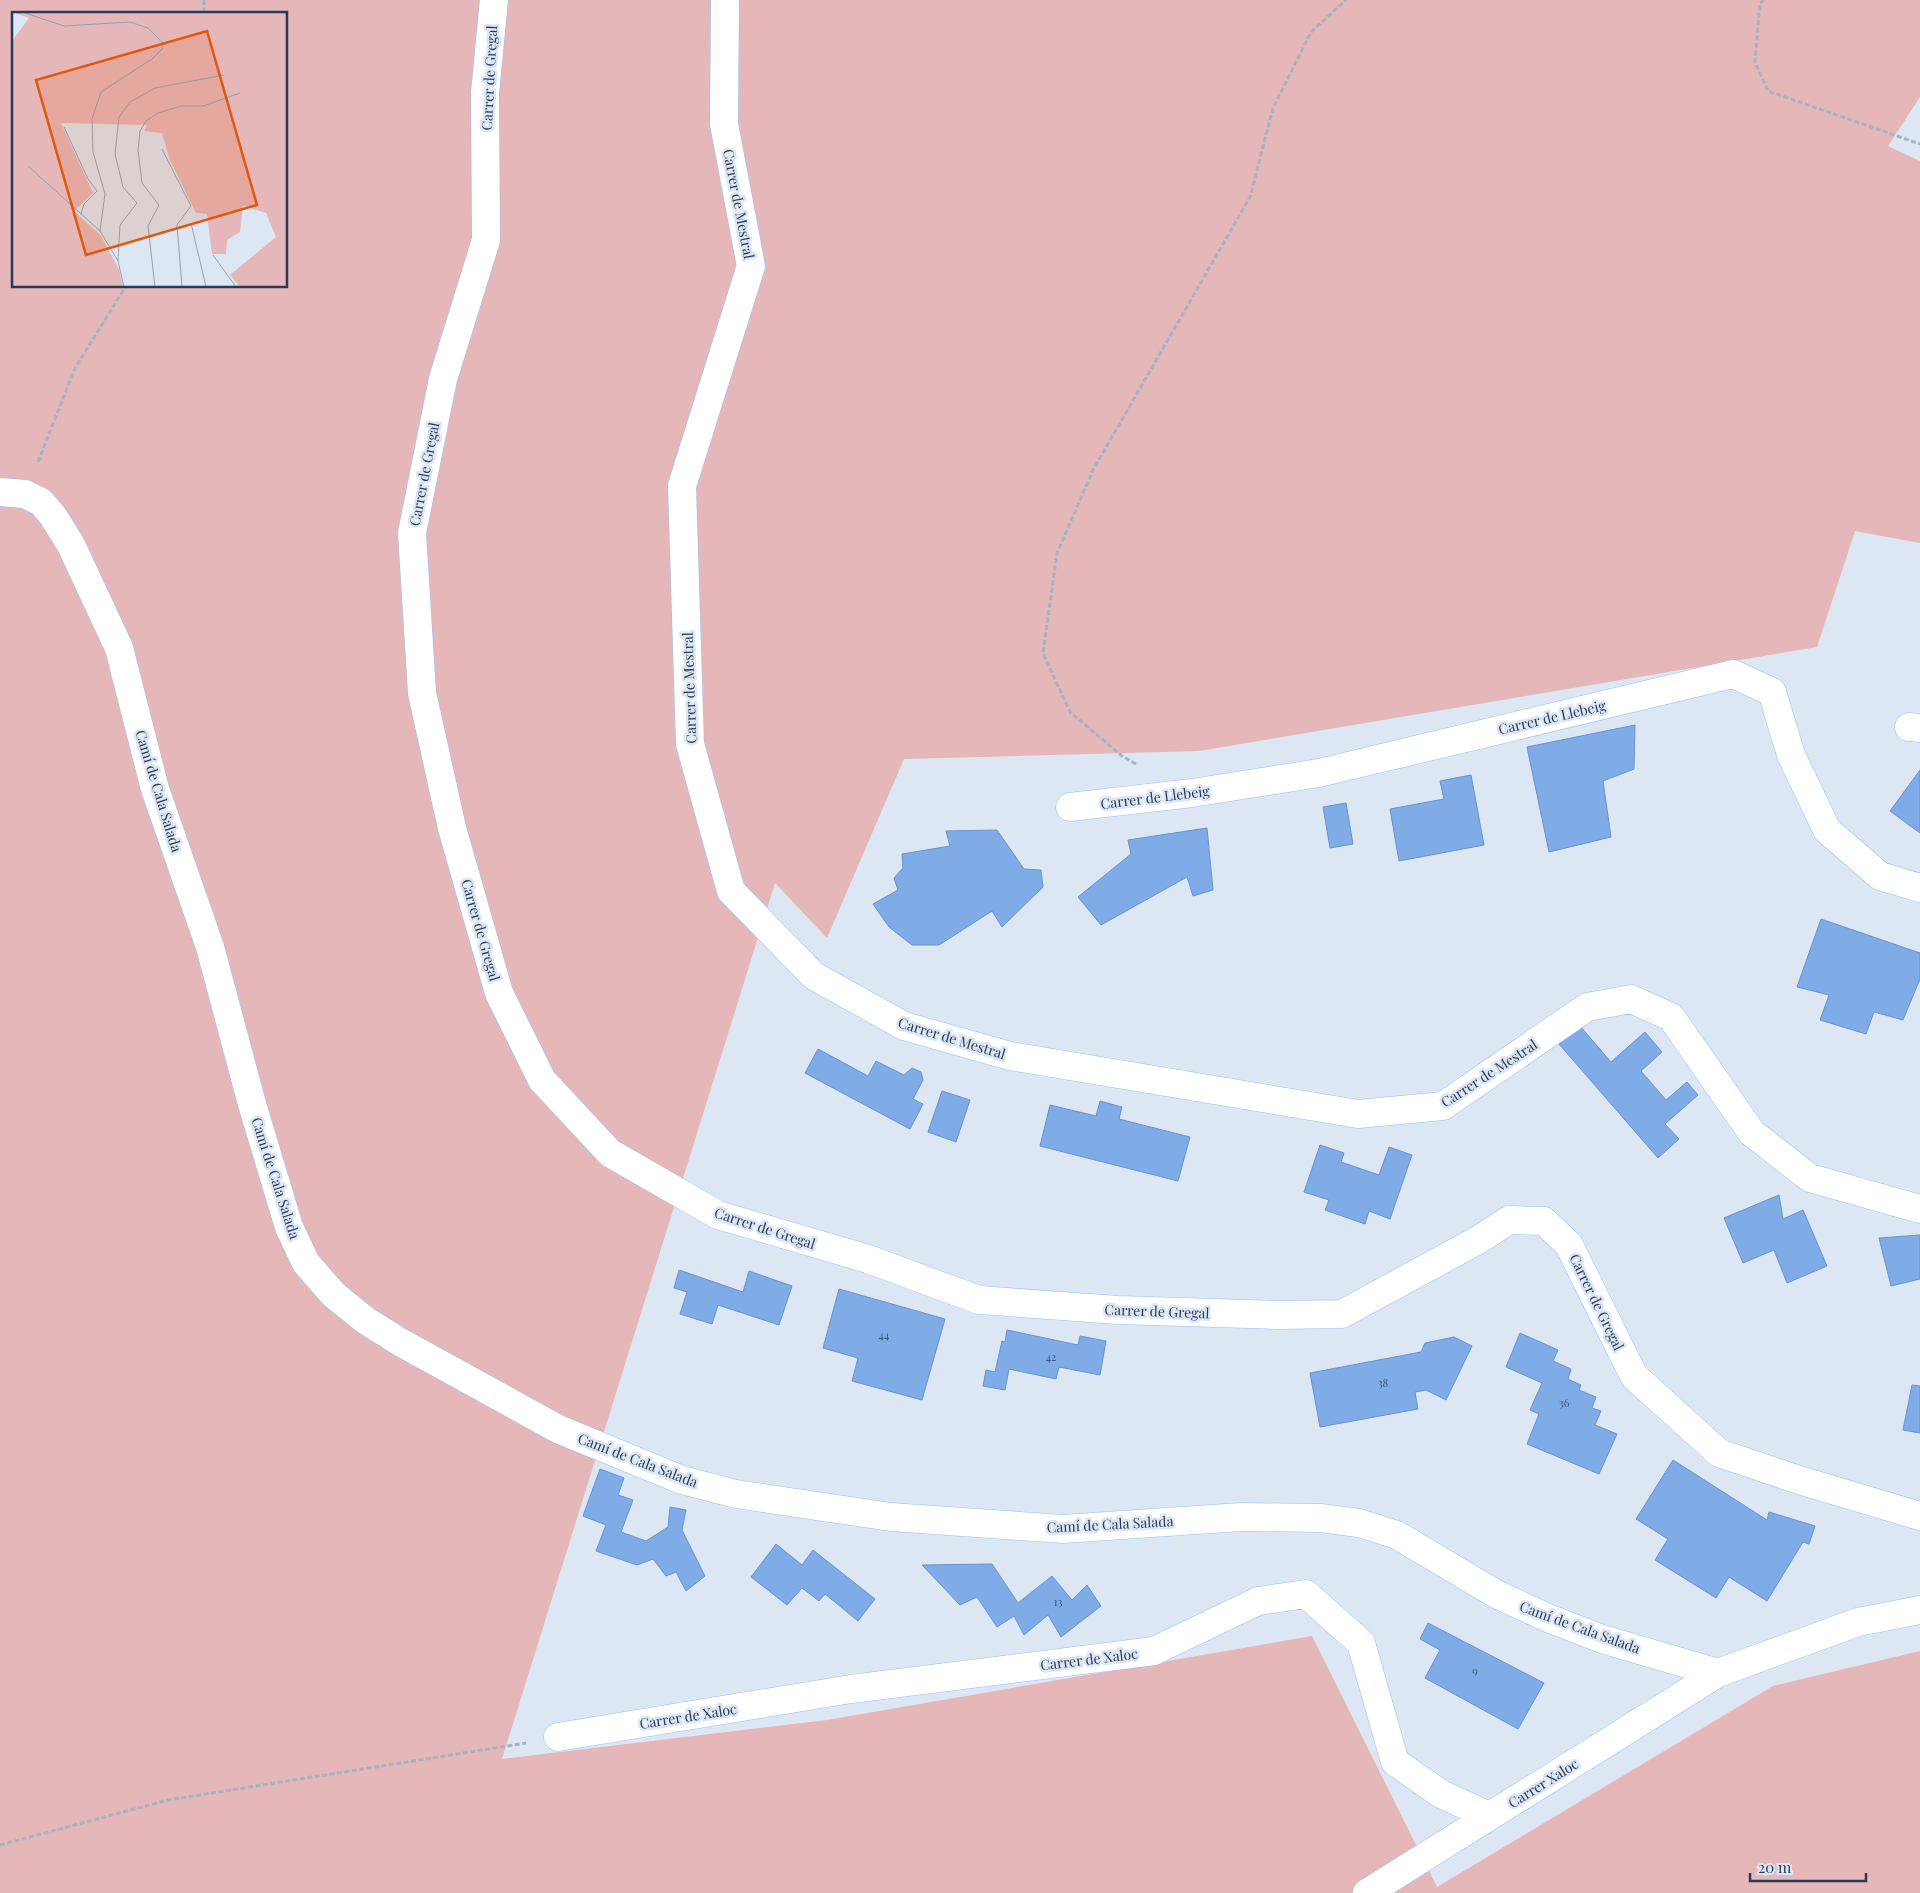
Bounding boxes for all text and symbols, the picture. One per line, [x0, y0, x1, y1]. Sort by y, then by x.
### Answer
inset map [12, 12, 288, 288]
street label: Carrer de Gregal [477, 25, 501, 131]
street label: Carrer de Mestral [719, 147, 759, 261]
street label: Carrer de Gregal [405, 421, 443, 527]
street label: Carrer de Mestral [678, 632, 700, 744]
street label: Carrer de Llebeig [1496, 695, 1608, 739]
street label: Camí de Cala Salada [131, 728, 187, 854]
street label: Carrer de Llebeig [1099, 781, 1211, 813]
street label: Carrer de Gregal [457, 877, 505, 983]
street label: Carrer de Mestral [896, 1013, 1008, 1063]
street label: Carrer de Mestral [1437, 1035, 1541, 1111]
street label: Camí de Cala Salada [247, 1115, 305, 1241]
street label: Carrer de Gregal [712, 1203, 818, 1253]
street label: Carrer de Gregal [1565, 1251, 1629, 1353]
street label: Carrer de Gregal [1104, 1300, 1210, 1322]
house number: 44 [879, 1327, 890, 1342]
house number: 42 [1046, 1349, 1056, 1364]
house number: 38 [1378, 1375, 1389, 1390]
house number: 36 [1559, 1395, 1570, 1410]
street label: Camí de Cala Salada [575, 1428, 701, 1492]
street label: Camí de Cala Salada [1046, 1511, 1174, 1537]
house number: 13 [1054, 1594, 1062, 1609]
street label: Camí de Cala Salada [1517, 1596, 1643, 1658]
street label: Carrer de Xaloc [1039, 1644, 1139, 1674]
house number: 9 [1472, 1663, 1478, 1678]
street label: Carrer de Xaloc [638, 1699, 738, 1733]
street label: Carrer Xaloc [1504, 1754, 1582, 1812]
scale bar [1750, 1850, 1866, 1882]
text: 20 m [1758, 1857, 1792, 1877]

